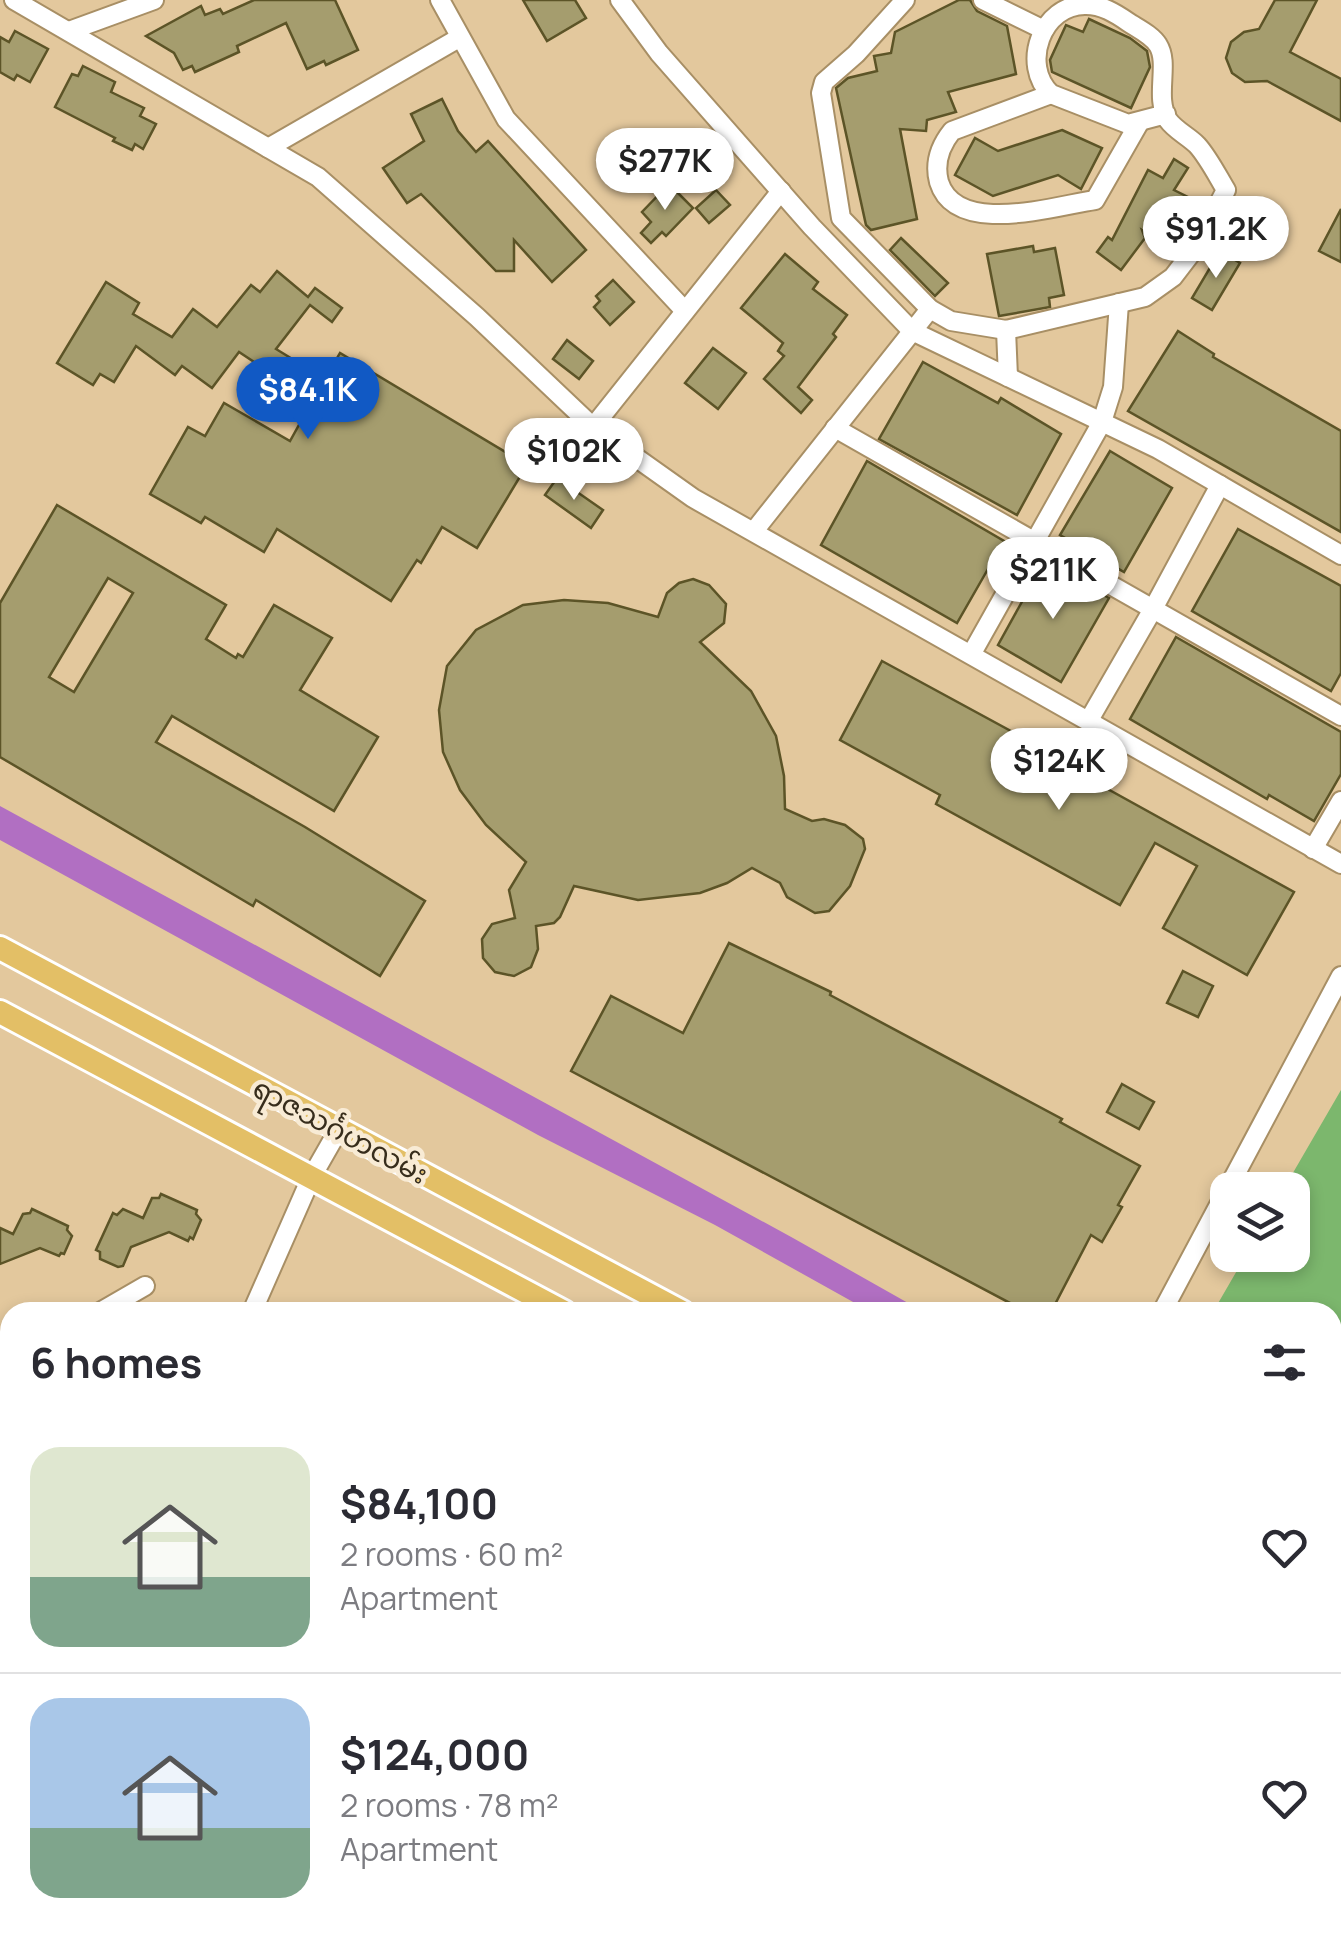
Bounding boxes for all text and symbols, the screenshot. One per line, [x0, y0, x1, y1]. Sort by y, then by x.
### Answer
pin: $277K [595, 128, 735, 213]
text: $277K [618, 138, 712, 182]
pin: $91.2K [1135, 196, 1297, 281]
text: $91.2K [1165, 206, 1267, 250]
pin: $84.1K [227, 357, 389, 442]
text: $84.1K [258, 367, 358, 411]
pin: $102K [504, 418, 644, 503]
text: $102K [527, 428, 621, 472]
pin: $211K [983, 537, 1123, 622]
text: $211K [1009, 547, 1097, 591]
pin: $124K [989, 728, 1129, 813]
text: $124K [1013, 738, 1105, 782]
street label: ရာဇသင်္ဂဟလမ်း [245, 1068, 435, 1197]
map controls [1210, 1172, 1310, 1272]
button: layers [1210, 1172, 1310, 1272]
text: 6 homes [30, 1333, 202, 1391]
icon: filters [1257, 1335, 1312, 1390]
text: $84,100 [340, 1474, 498, 1532]
icon: home [110, 1487, 230, 1607]
icon: heart [1257, 1520, 1312, 1575]
text: 2 rooms · 60 m² [340, 1532, 563, 1576]
text: Apartment [340, 1576, 498, 1620]
text: $124,000 [340, 1725, 529, 1783]
icon: home [110, 1738, 230, 1858]
icon: heart [1257, 1771, 1312, 1826]
text: 2 rooms · 78 m² [340, 1783, 559, 1827]
text: Apartment [340, 1827, 498, 1871]

